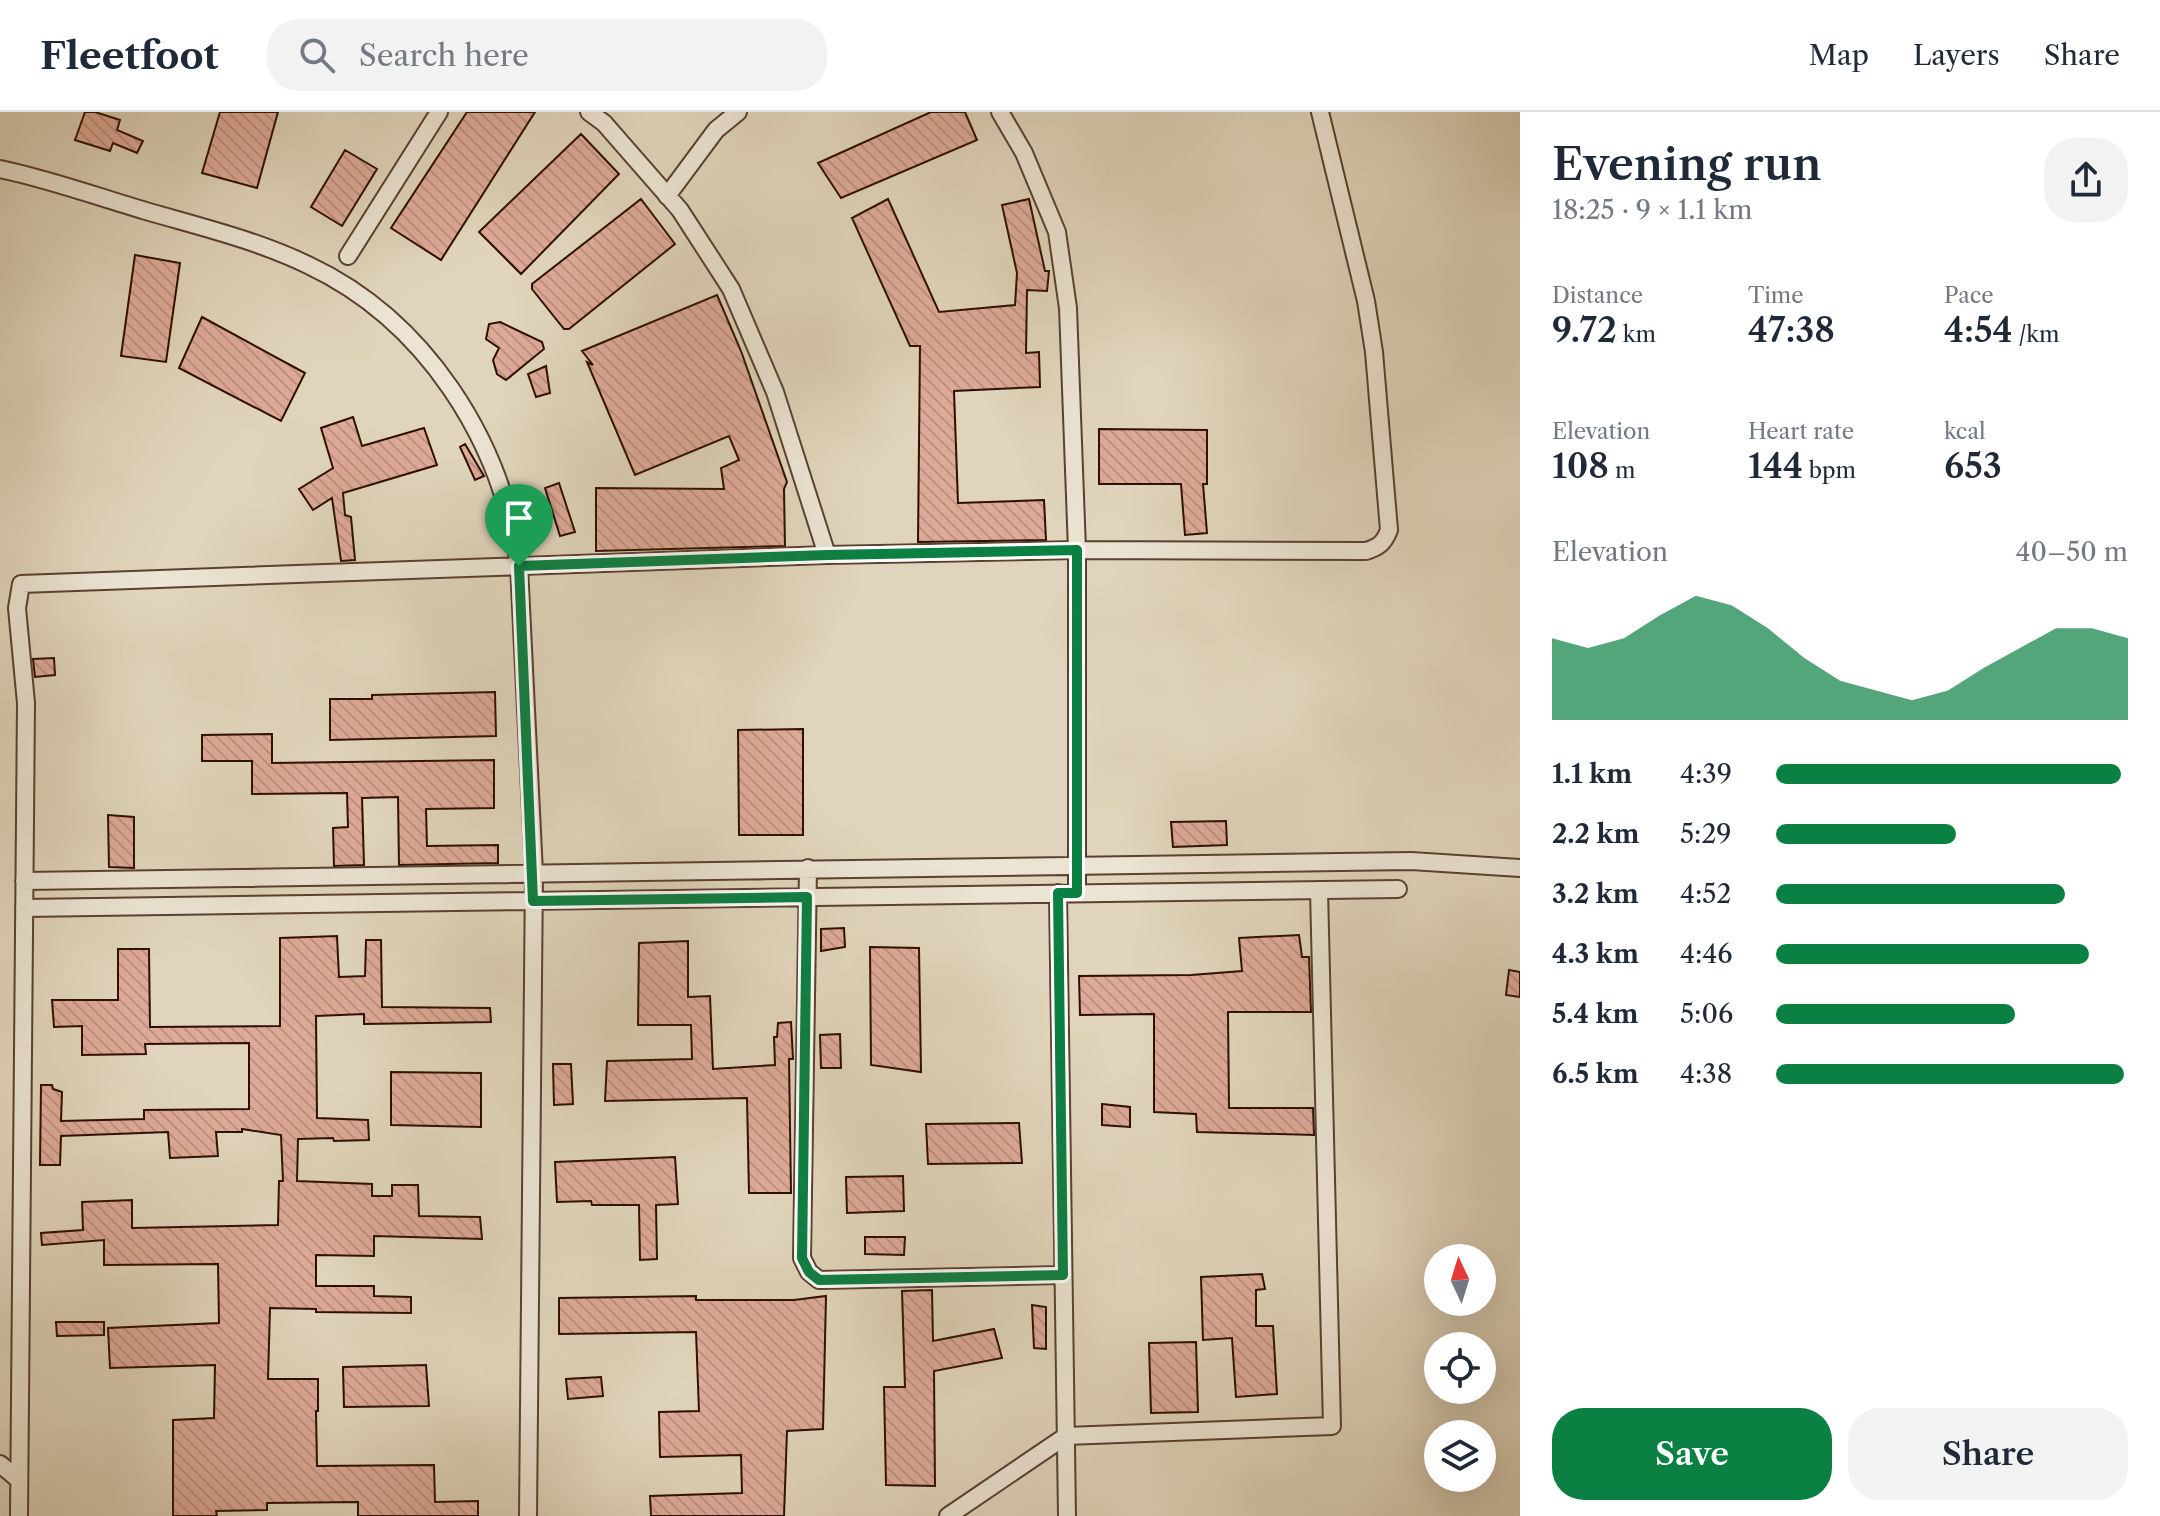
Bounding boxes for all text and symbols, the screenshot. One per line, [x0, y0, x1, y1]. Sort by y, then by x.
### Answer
search box [267, 19, 827, 91]
text: Fleetfoot [40, 32, 219, 79]
icon: search [295, 33, 339, 77]
text: Search here [359, 37, 529, 74]
text: Map [1809, 38, 1869, 72]
text: Layers [1913, 38, 2000, 72]
text: Share [2044, 38, 2120, 72]
text: Evening run [1552, 137, 1822, 191]
button: share [2044, 138, 2128, 222]
text: 18:25 · 9 × 1.1 km [1552, 194, 1752, 226]
text: Distance [1552, 282, 1643, 309]
text: Time [1748, 282, 1804, 309]
text: Pace [1944, 282, 1994, 309]
text: 9.72 [1552, 309, 1617, 351]
text: 47:38 [1748, 309, 1835, 351]
text: 4:54 [1944, 309, 2013, 351]
text: km [1617, 321, 1656, 348]
text: /km [2013, 321, 2060, 348]
text: Elevation [1552, 418, 1650, 445]
text: Heart rate [1748, 418, 1854, 445]
text: kcal [1944, 418, 1986, 445]
text: 108 [1552, 445, 1609, 487]
text: 144 [1748, 445, 1803, 487]
text: 653 [1944, 445, 2002, 487]
text: m [1609, 457, 1635, 484]
text: bpm [1803, 457, 1856, 484]
pin [485, 484, 553, 566]
icon: arrive [497, 496, 541, 540]
text: Elevation [1552, 536, 1668, 568]
text: 40–50 m [2015, 536, 2128, 568]
text: 1.1 km [1552, 758, 1632, 790]
text: 4:39 [1680, 758, 1732, 790]
text: 2.2 km [1552, 818, 1639, 850]
text: 5:29 [1680, 818, 1732, 850]
text: 3.2 km [1552, 878, 1639, 910]
text: 4:52 [1680, 878, 1731, 910]
text: 4.3 km [1552, 938, 1639, 970]
text: 4:46 [1680, 938, 1733, 970]
text: 5.4 km [1552, 998, 1639, 1030]
text: 5:06 [1680, 998, 1733, 1030]
text: 6.5 km [1552, 1058, 1639, 1090]
text: 4:38 [1680, 1058, 1732, 1090]
north arrow [1424, 1244, 1496, 1316]
map controls [1424, 1244, 1496, 1492]
button: locate [1424, 1332, 1496, 1404]
button: Save [1552, 1408, 1832, 1500]
button: Share [1848, 1408, 2128, 1500]
button: layers [1424, 1420, 1496, 1492]

